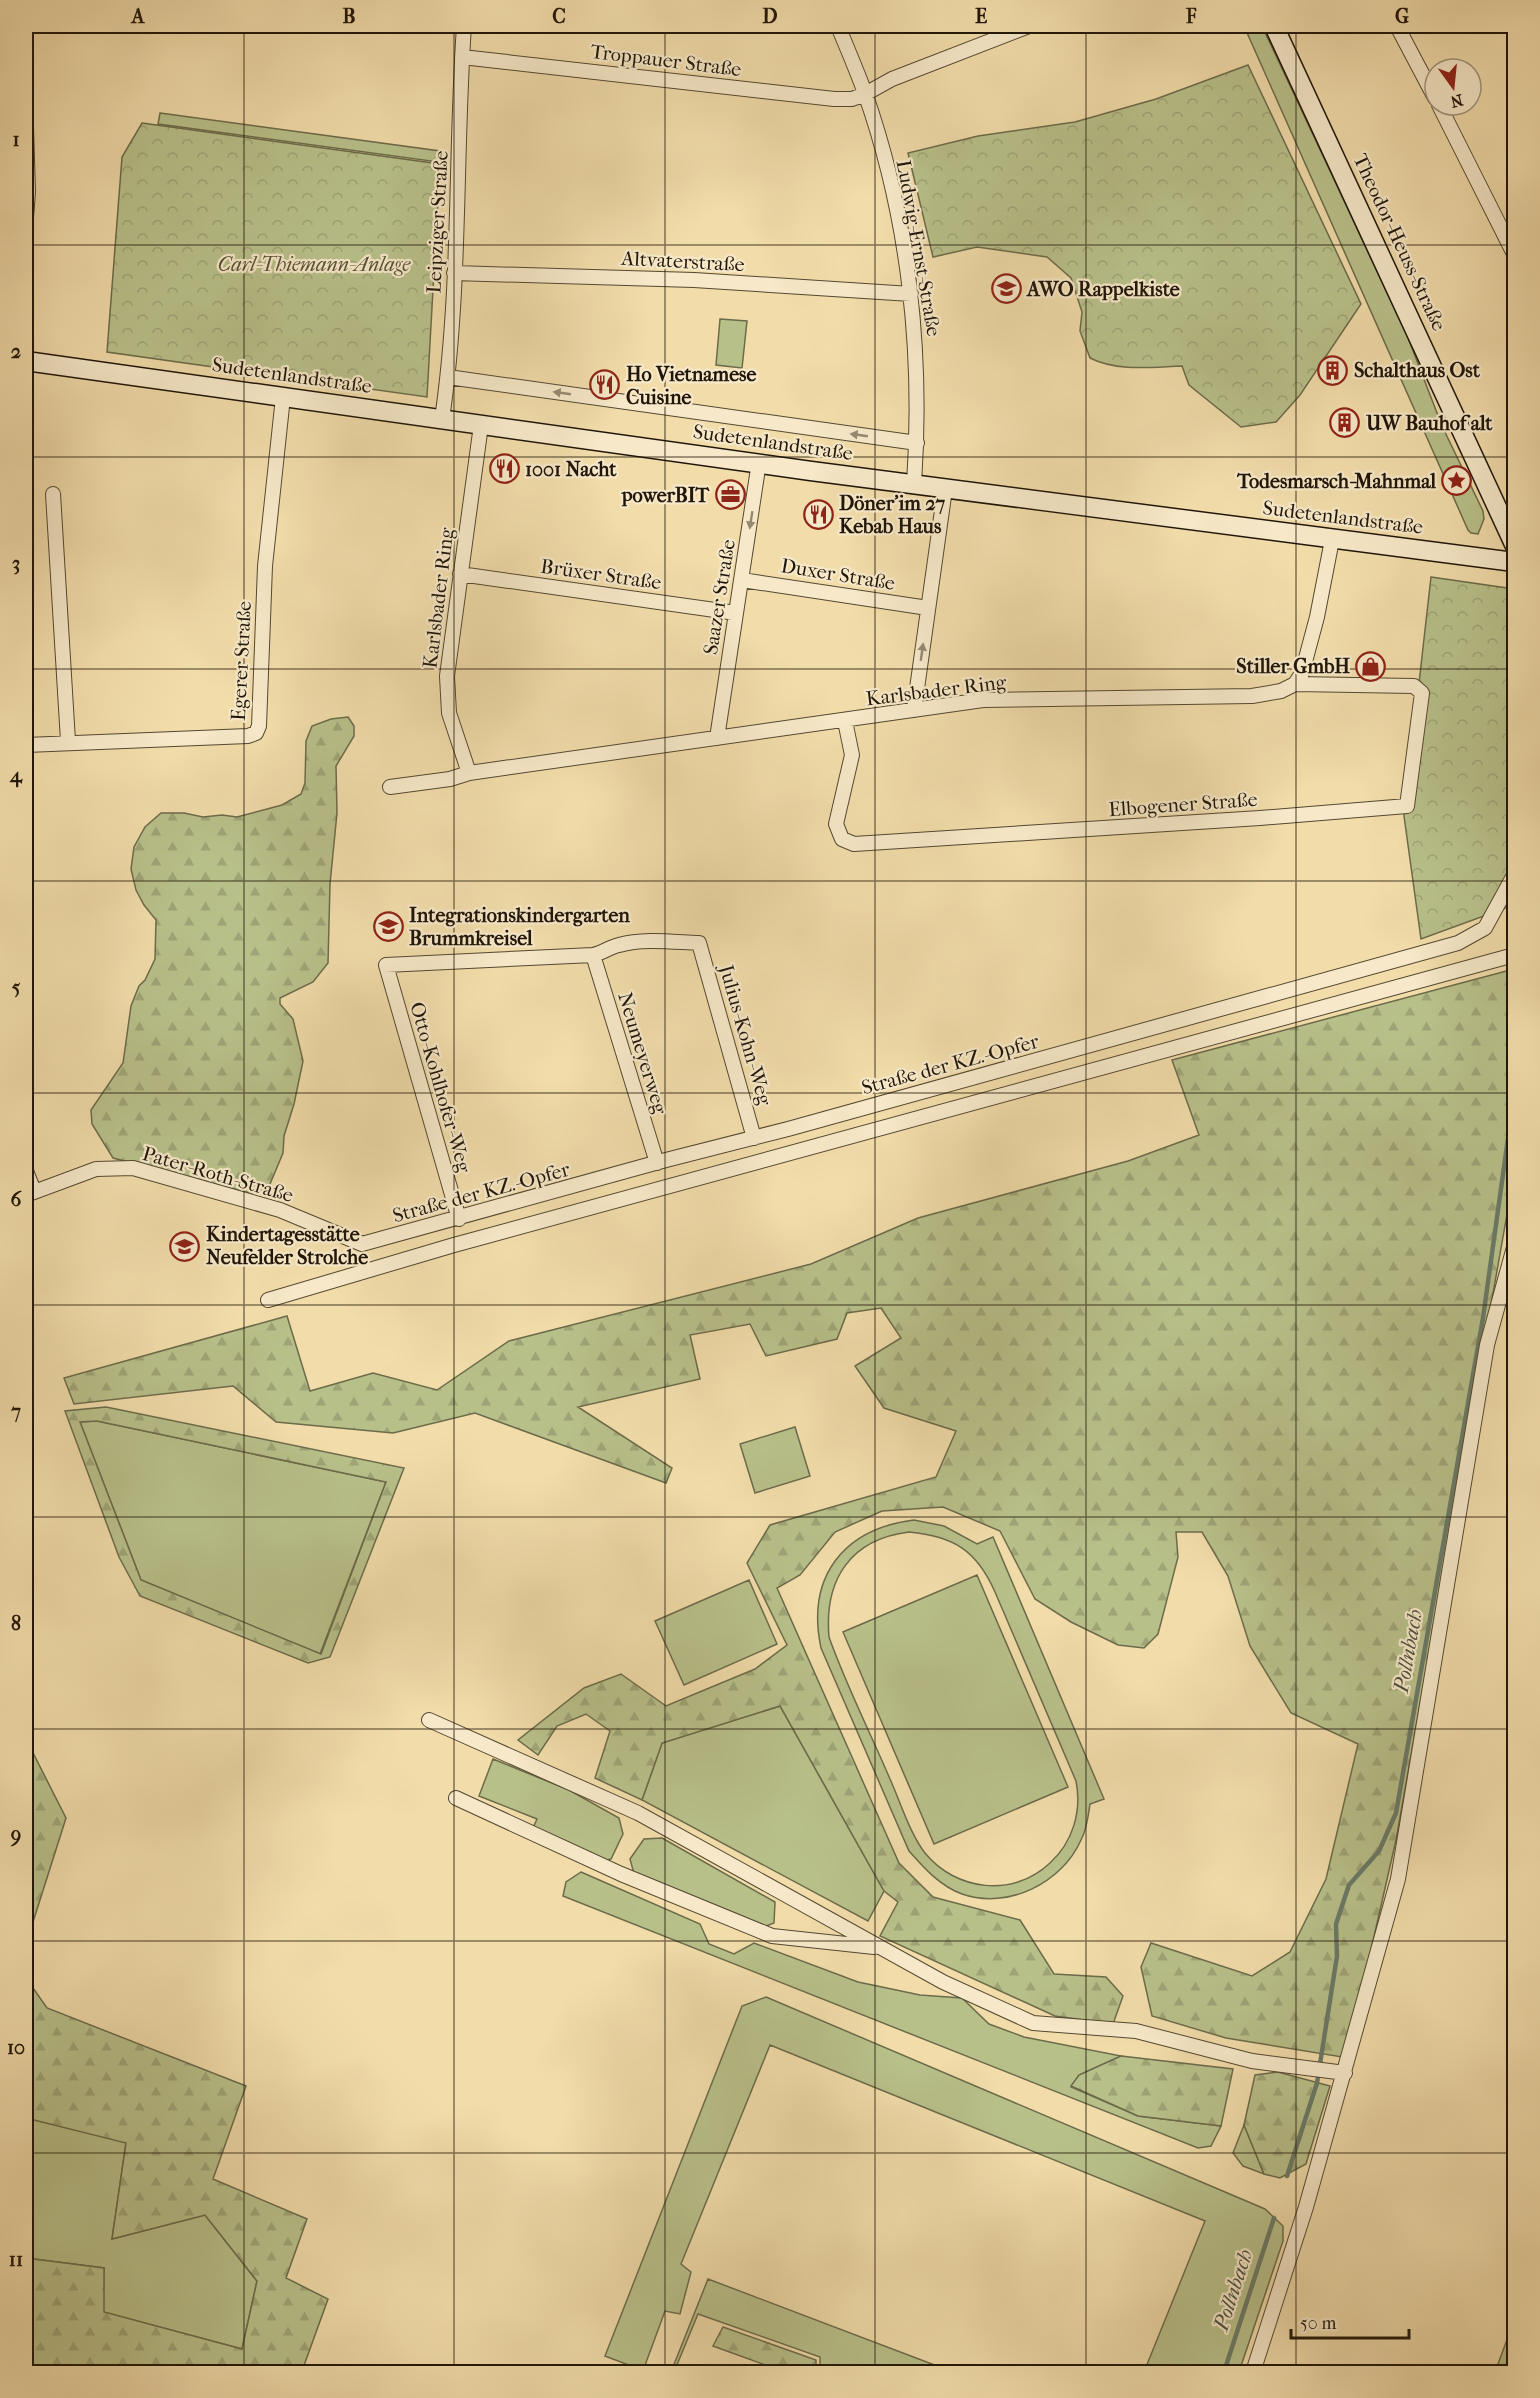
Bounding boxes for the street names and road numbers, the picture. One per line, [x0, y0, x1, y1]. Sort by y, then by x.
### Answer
street label: Troppauer Straße [589, 40, 743, 81]
street label: Leipziger Straße [422, 150, 453, 294]
street label: Theodor-Heuss-Straße [1348, 150, 1451, 334]
street label: Ludwig-Ernst-Straße [892, 158, 945, 338]
street label: Altvaterstraße [620, 247, 745, 276]
street label: Sudetenlandstraße [210, 353, 373, 398]
street label: Sudetenlandstraße [691, 420, 854, 465]
street label: Sudetenlandstraße [1262, 496, 1424, 539]
street label: Karlsbader Ring [418, 526, 459, 670]
street label: Saazer Straße [699, 538, 740, 656]
street label: Duxer Straße [779, 554, 897, 595]
street label: Brüxer Straße [539, 555, 663, 594]
street label: Egerer Straße [227, 600, 256, 722]
street label: Karlsbader Ring [865, 670, 1008, 711]
street label: Elbogener Straße [1108, 788, 1258, 821]
street label: Julius-Kohn-Weg [714, 960, 777, 1108]
street label: Neumeyerweg [613, 990, 672, 1117]
street label: Otto-Kohlhofer-Weg [405, 999, 476, 1175]
street label: Straße der KZ.-Opfer [859, 1030, 1042, 1099]
street label: Pater-Roth-Straße [140, 1142, 296, 1207]
street label: Straße der KZ.-Opfer [390, 1158, 573, 1227]

